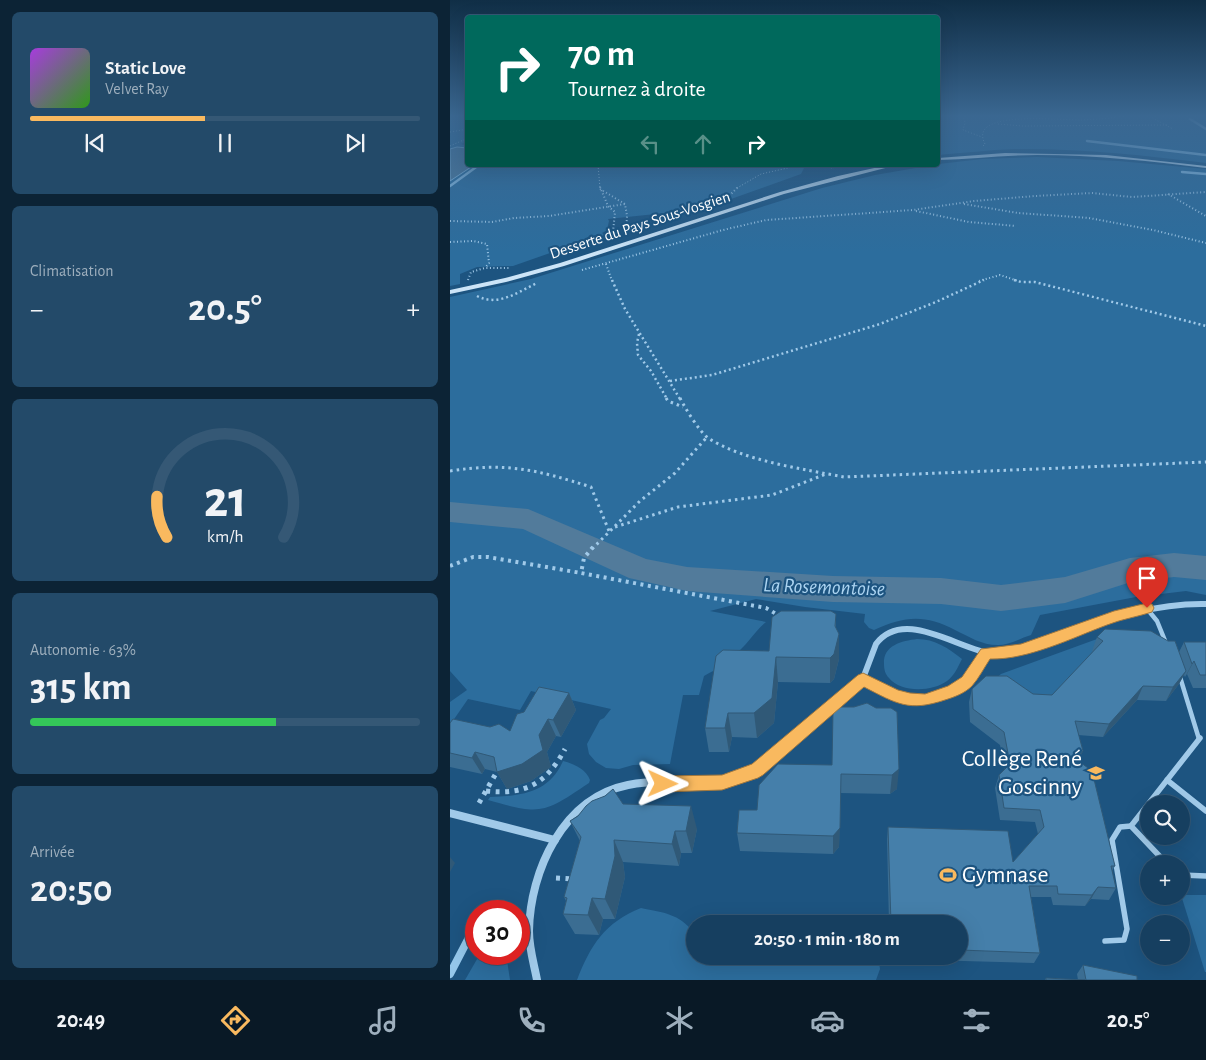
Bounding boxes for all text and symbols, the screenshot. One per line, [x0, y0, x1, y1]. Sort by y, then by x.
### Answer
icon: right [485, 35, 550, 100]
text: 70 m [568, 37, 635, 72]
text: Static Love [105, 59, 186, 78]
text: Tournez à droite [568, 78, 706, 100]
text: Velvet Ray [105, 81, 169, 97]
icon: previous [81, 129, 109, 157]
icon: pause [211, 129, 239, 157]
icon: next [341, 129, 369, 157]
icon: left [636, 130, 664, 158]
icon: ahead [689, 130, 717, 158]
icon: right [742, 130, 770, 158]
street label: Desserte du Pays Sous-Vosgien [548, 188, 733, 263]
text: Climatisation [30, 263, 114, 279]
text: 20.5° [188, 290, 262, 328]
text: − [30, 296, 43, 324]
text: + [407, 296, 420, 324]
text: 21 [203, 474, 247, 526]
text: km/h [207, 528, 243, 546]
pin [1126, 557, 1168, 608]
icon: arrive [1133, 564, 1161, 592]
water label: La Rosemontoise [763, 574, 885, 600]
text: Autonomie · 63% [30, 642, 136, 658]
text: 315 km [30, 669, 132, 707]
place label: Collège René Goscinny [962, 747, 1082, 799]
position arrow [636, 757, 688, 809]
school or university icon: Collège René Goscinny [1086, 763, 1106, 783]
map controls [1140, 795, 1190, 965]
button: search [1140, 795, 1190, 845]
text: Arrivée [30, 844, 75, 860]
button: + [1140, 855, 1190, 905]
place label: Gymnase [962, 863, 1049, 887]
sports icon: Gymnase [938, 865, 958, 885]
text: 20:50 [30, 871, 113, 909]
speed limit sign: 30 [465, 900, 530, 965]
button: − [1140, 915, 1190, 965]
text: 20:50 · 1 min · 180 m [754, 930, 900, 949]
icon: directions [218, 1003, 253, 1038]
icon: music [366, 1003, 401, 1038]
icon: phone [514, 1003, 549, 1038]
icon: climate [662, 1003, 697, 1038]
icon: car [810, 1003, 845, 1038]
icon: filters [959, 1003, 994, 1038]
text: 20:49 [57, 1009, 105, 1031]
text: 20.5° [1107, 1009, 1149, 1031]

